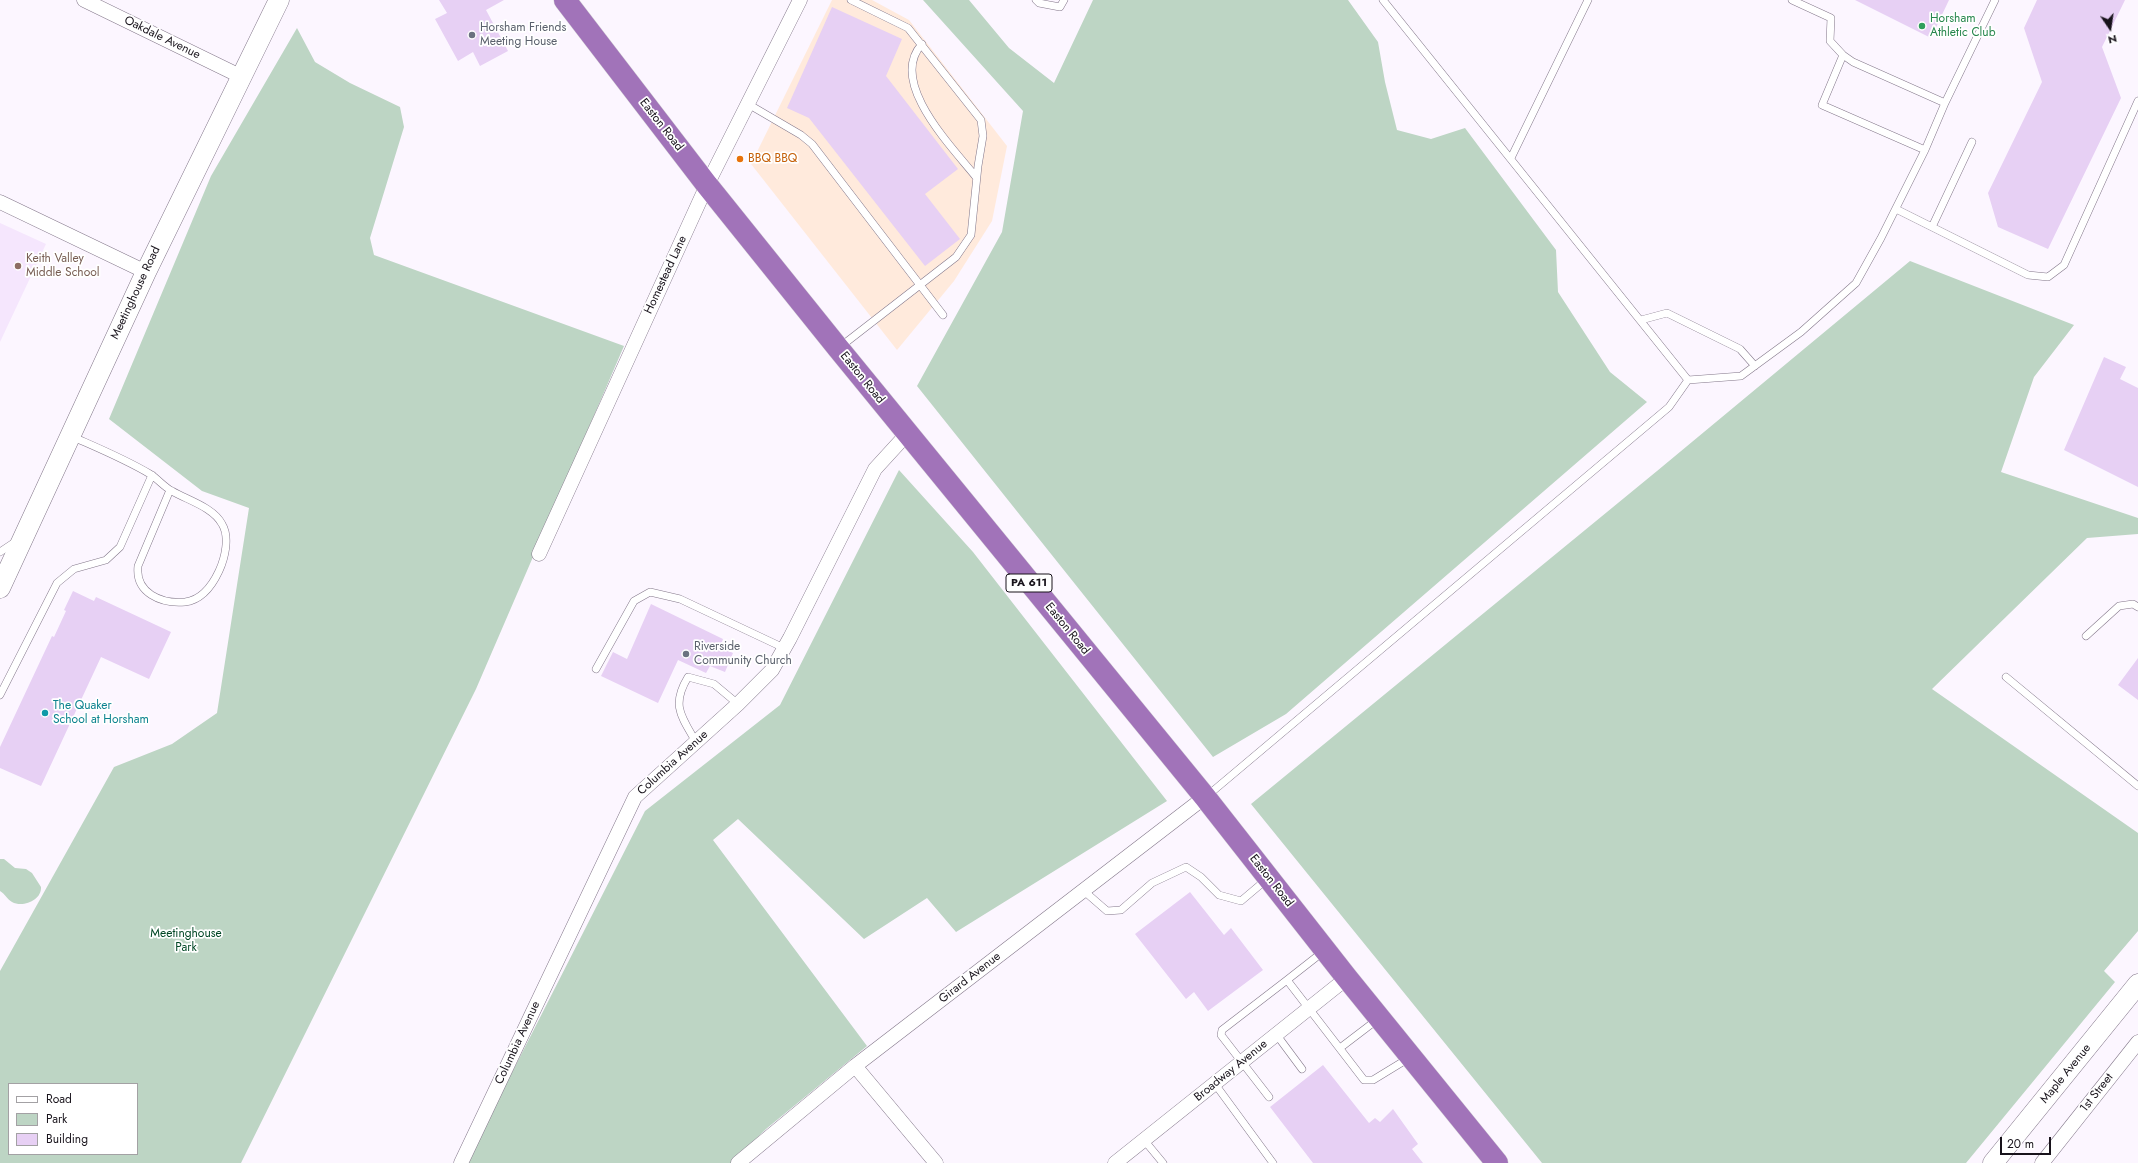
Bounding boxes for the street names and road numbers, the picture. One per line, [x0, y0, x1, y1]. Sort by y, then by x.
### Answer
street label: Oakdale Avenue [122, 13, 202, 63]
street label: Easton Road [636, 96, 686, 154]
street label: Homestead Lane [642, 234, 690, 316]
street label: Meetinghouse Road [108, 244, 164, 342]
street label: Easton Road [837, 349, 887, 407]
road number: PA 611 [1006, 574, 1052, 592]
street label: Easton Road [1042, 600, 1092, 658]
street label: Columbia Avenue [635, 728, 711, 798]
street label: Easton Road [1246, 852, 1296, 910]
street label: Girard Avenue [936, 949, 1004, 1007]
street label: Columbia Avenue [492, 999, 544, 1087]
street label: Broadway Avenue [1192, 1037, 1270, 1105]
street label: Maple Avenue [2038, 1041, 2094, 1107]
street label: 1st Street [2077, 1071, 2117, 1115]

